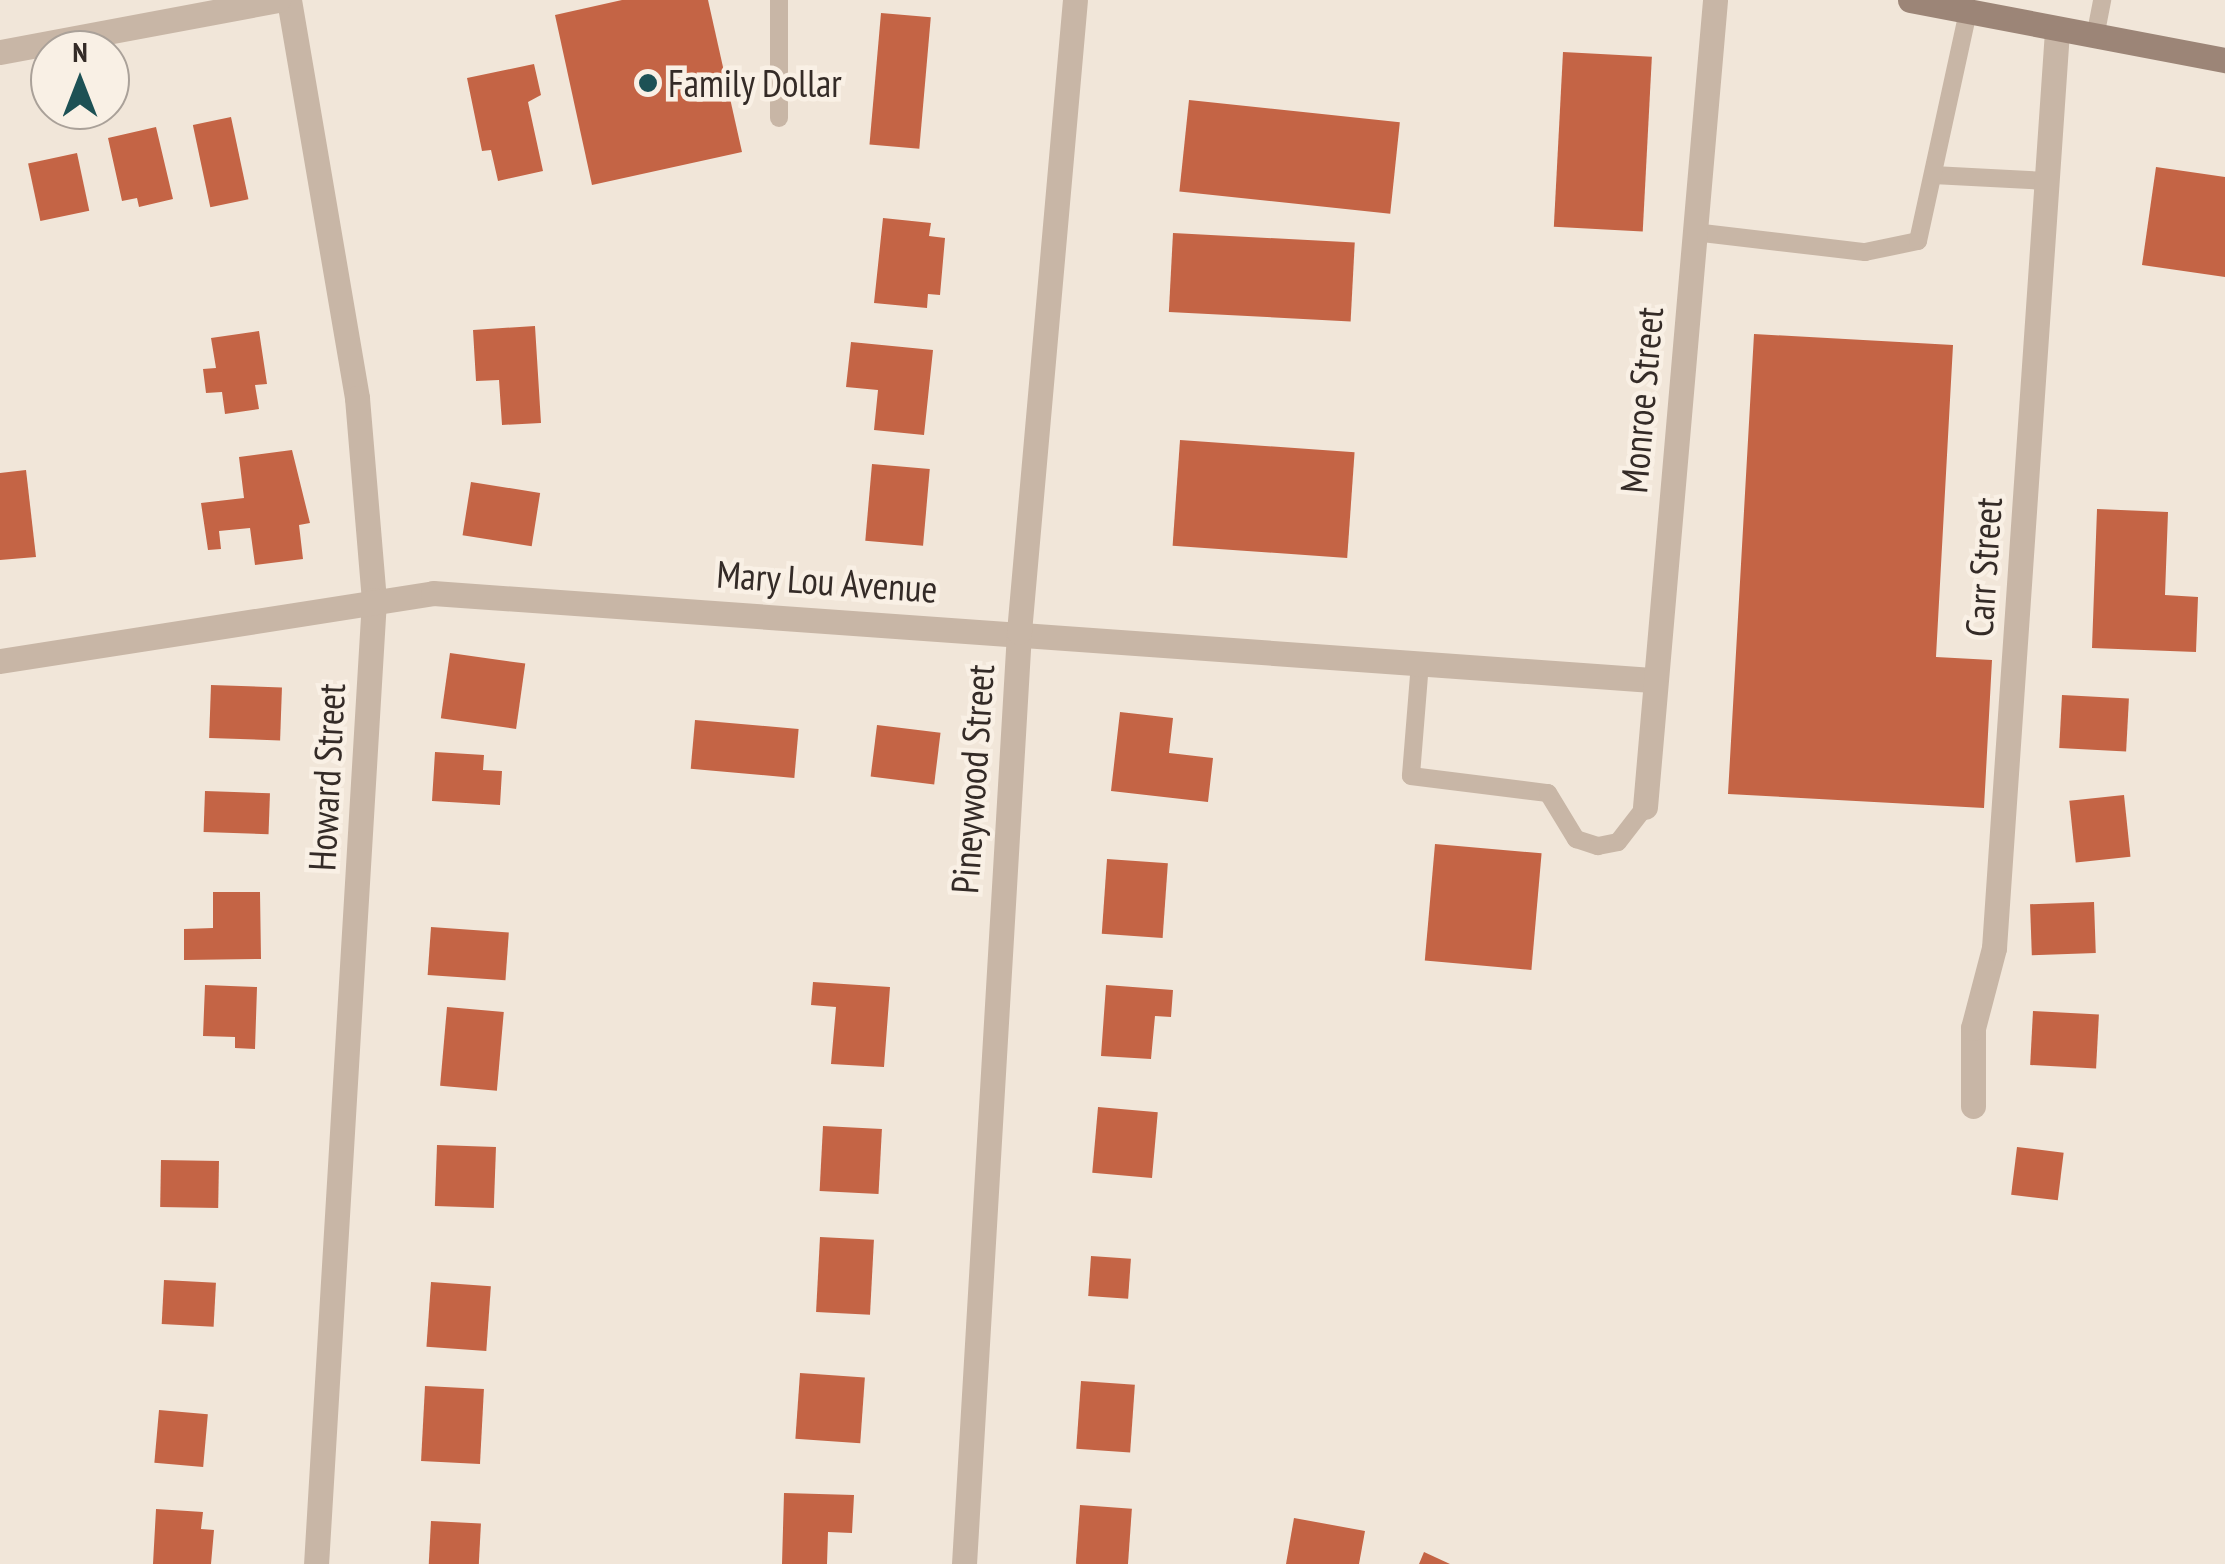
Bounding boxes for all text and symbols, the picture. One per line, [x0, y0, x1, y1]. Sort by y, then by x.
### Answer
north arrow [30, 30, 130, 130]
text: N [72, 33, 88, 70]
place label: Family Dollar [668, 60, 843, 106]
marker: Family Dollar [637, 72, 659, 94]
street label: Monroe Street [1610, 305, 1672, 495]
street label: Carr Street [1955, 496, 2011, 638]
street label: Mary Lou Avenue [714, 550, 940, 612]
street label: Pineywood Street [941, 663, 1003, 895]
street label: Howard Street [298, 682, 354, 872]

